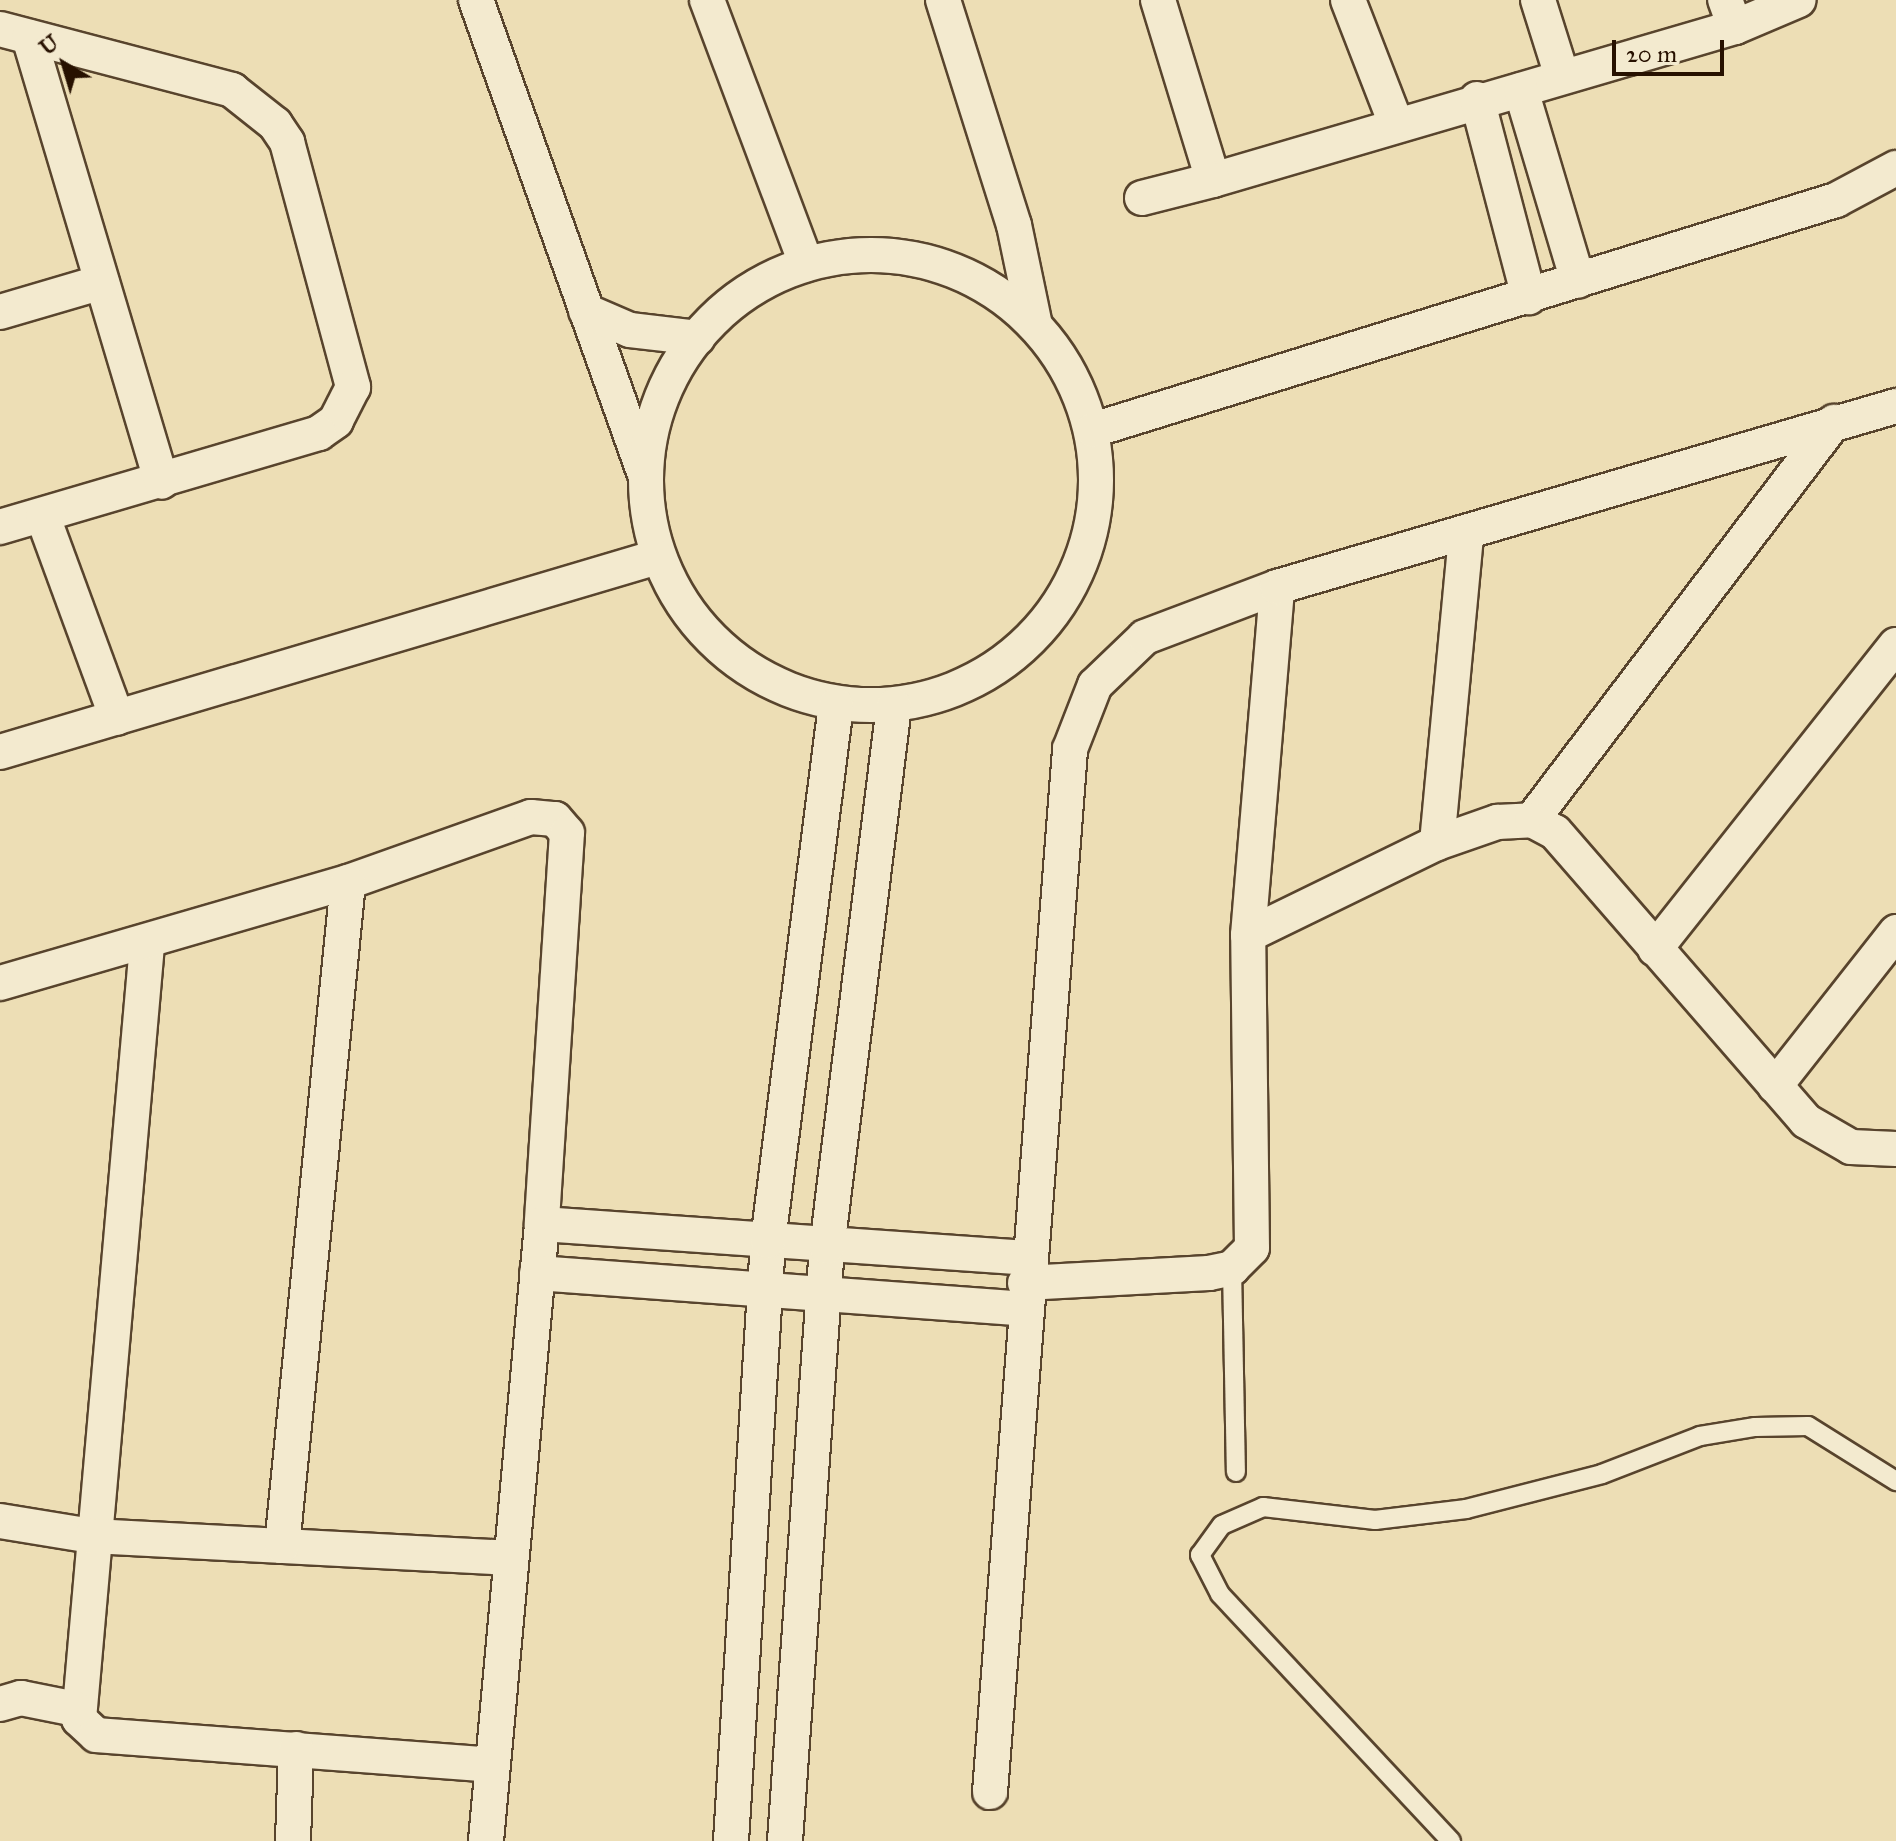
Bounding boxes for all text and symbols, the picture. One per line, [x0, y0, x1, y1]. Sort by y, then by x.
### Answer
north arrow [24, 24, 104, 104]
scale bar [1616, 24, 1728, 74]
text: U [34, 29, 64, 61]
text: 20 m [1626, 39, 1677, 69]

